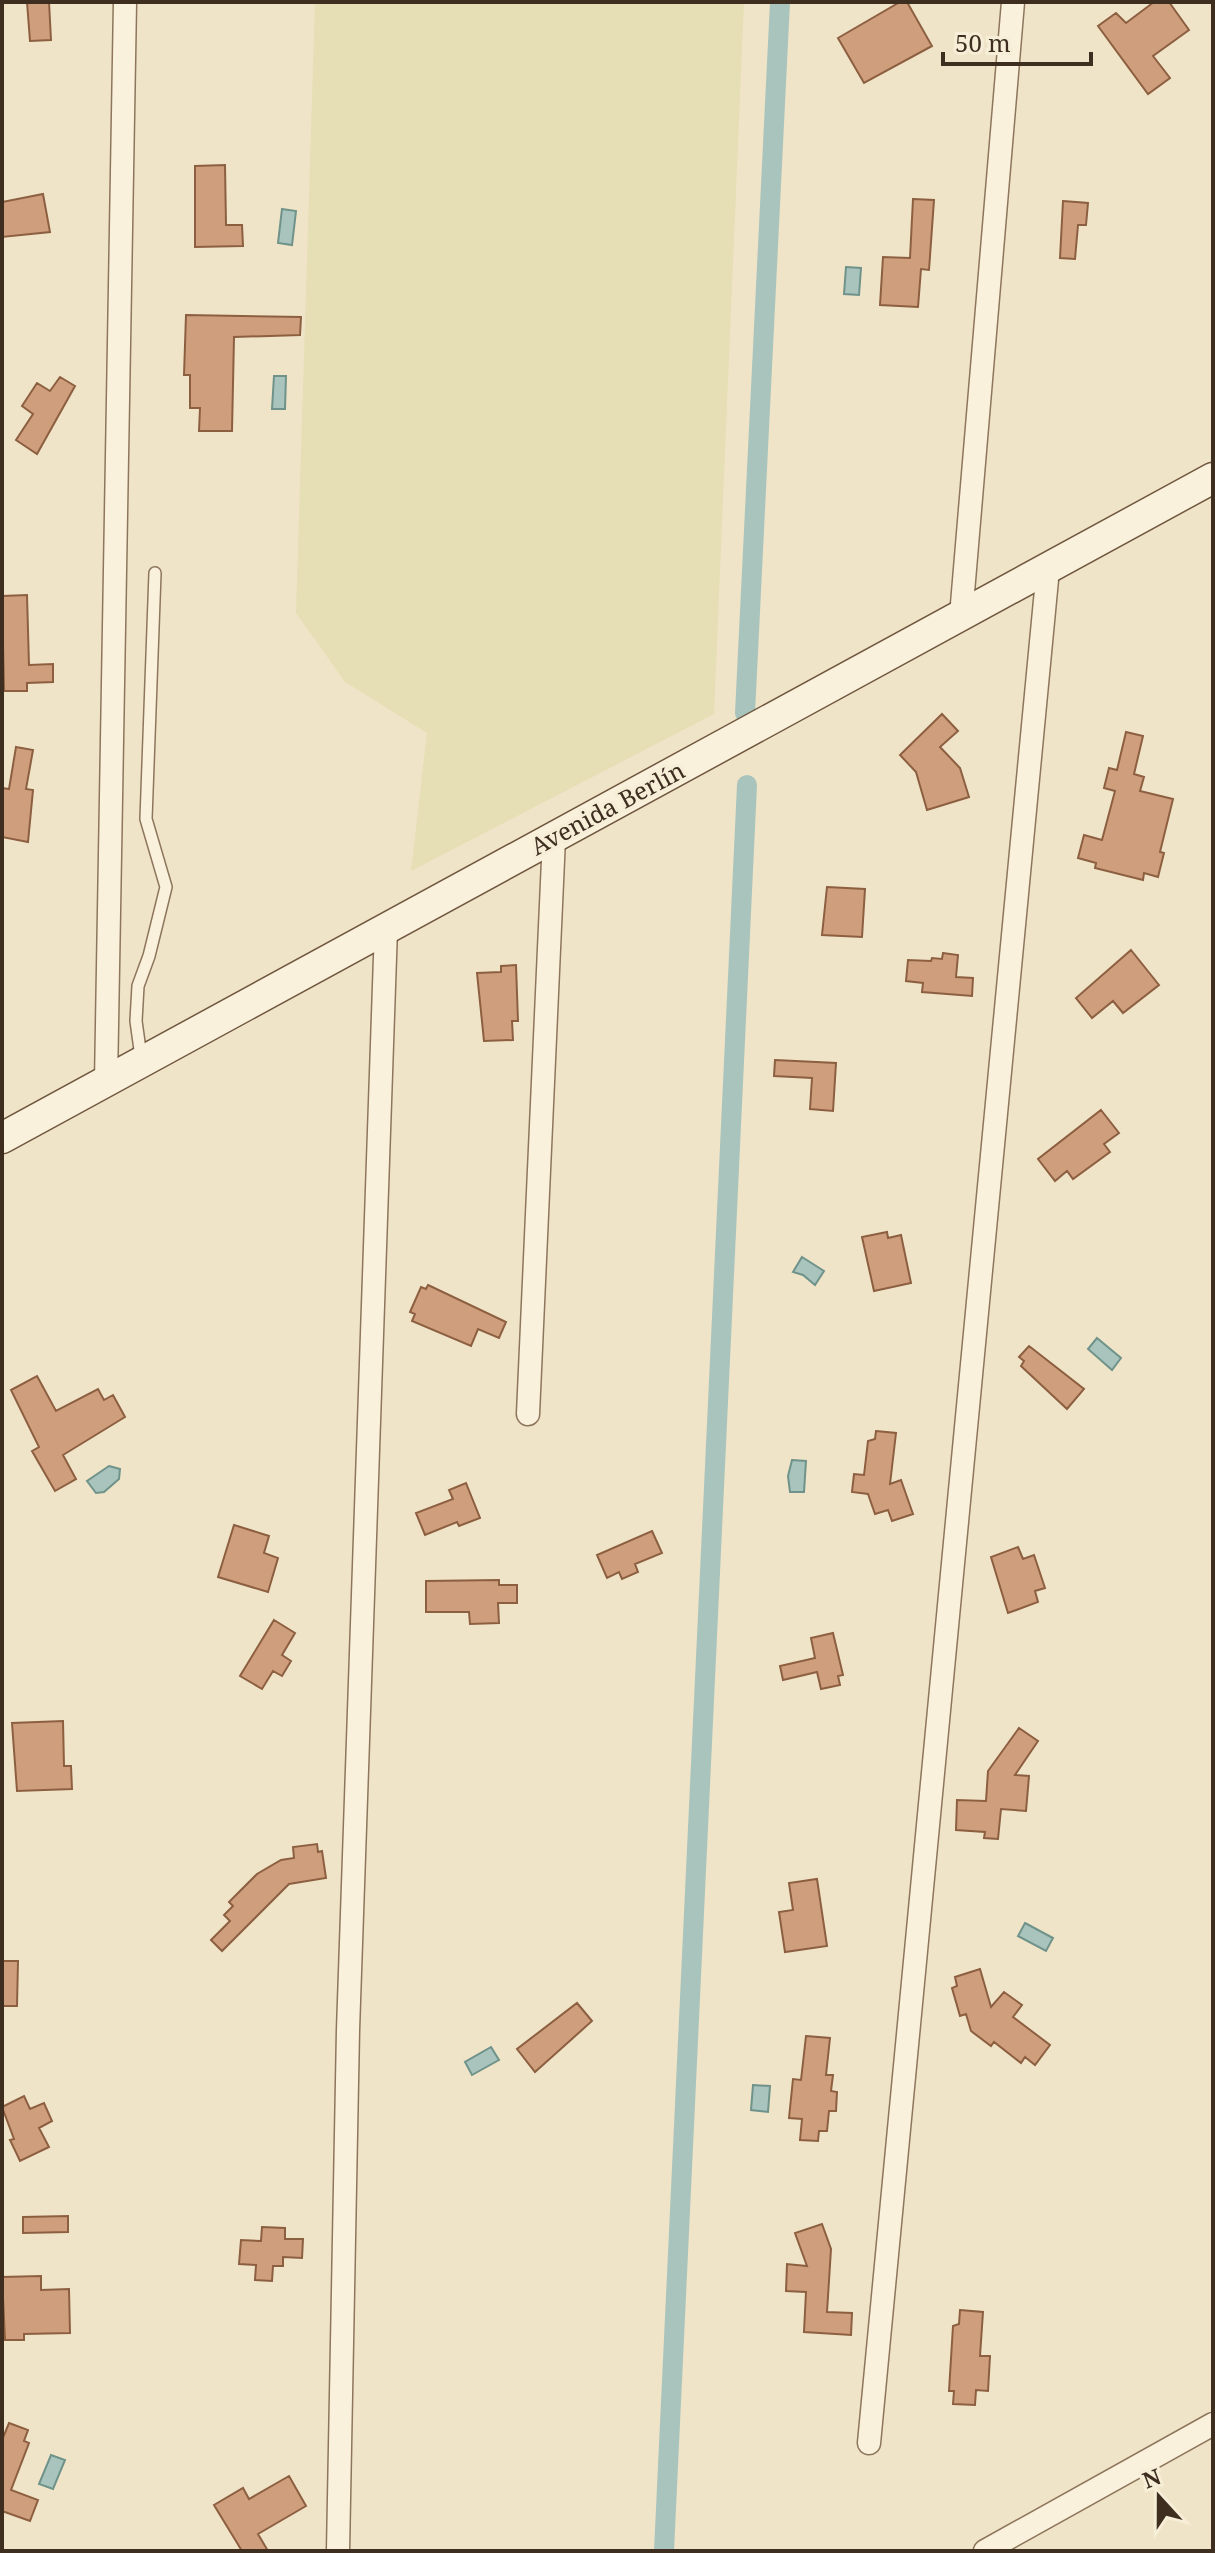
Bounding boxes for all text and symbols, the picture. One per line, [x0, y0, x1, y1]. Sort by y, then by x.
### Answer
scale bar [943, 16, 1091, 66]
text: 50 m [955, 26, 1011, 59]
street label: Avenida Berlín [524, 753, 690, 862]
north arrow [1119, 2457, 1199, 2537]
text: N [1138, 2460, 1165, 2495]

